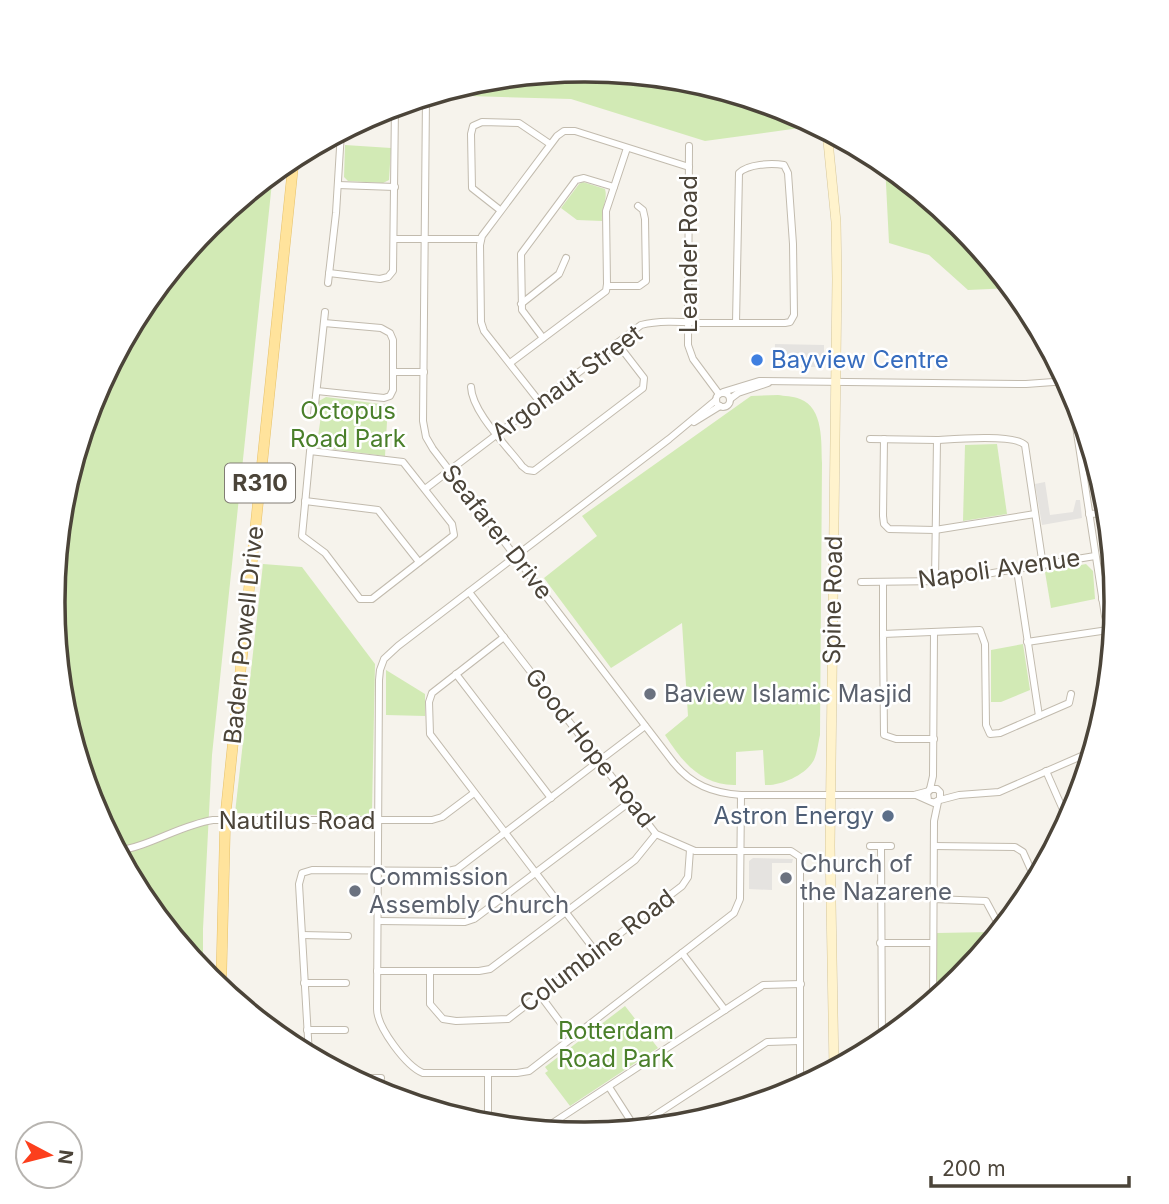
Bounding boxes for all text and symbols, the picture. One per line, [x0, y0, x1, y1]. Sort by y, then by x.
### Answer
street label: Leander Road [674, 175, 703, 333]
street label: Argonaut Street [486, 318, 648, 447]
place label: Bayview Centre [771, 345, 949, 374]
marker: Bayview Centre [749, 352, 765, 368]
park label: Octopus Road Park [290, 396, 406, 453]
street label: Seafarer Drive [436, 459, 559, 605]
road number: R310 [225, 463, 295, 503]
street label: Baden Powell Drive [218, 524, 269, 745]
street label: Spine Road [817, 535, 848, 665]
street label: Napoli Avenue [916, 543, 1082, 594]
street label: Good Hope Road [519, 662, 661, 833]
place label: Baview Islamic Masjid [664, 679, 912, 708]
marker: Baview Islamic Masjid [642, 686, 658, 702]
place label: Astron Energy [714, 801, 874, 830]
street label: Nautilus Road [219, 806, 375, 835]
marker: Astron Energy [880, 808, 896, 824]
place label: Church of the Nazarene [800, 849, 952, 906]
place label: Commission Assembly Church [369, 862, 569, 919]
marker: Church of the Nazarene [778, 870, 794, 886]
marker: Commission Assembly Church [347, 883, 363, 899]
street label: Columbine Road [514, 883, 680, 1018]
park label: Rotterdam Road Park [558, 1016, 674, 1073]
north arrow [14, 1120, 84, 1190]
scale bar [931, 1144, 1129, 1188]
text: N [53, 1148, 78, 1166]
text: 200 m [942, 1156, 1006, 1181]

